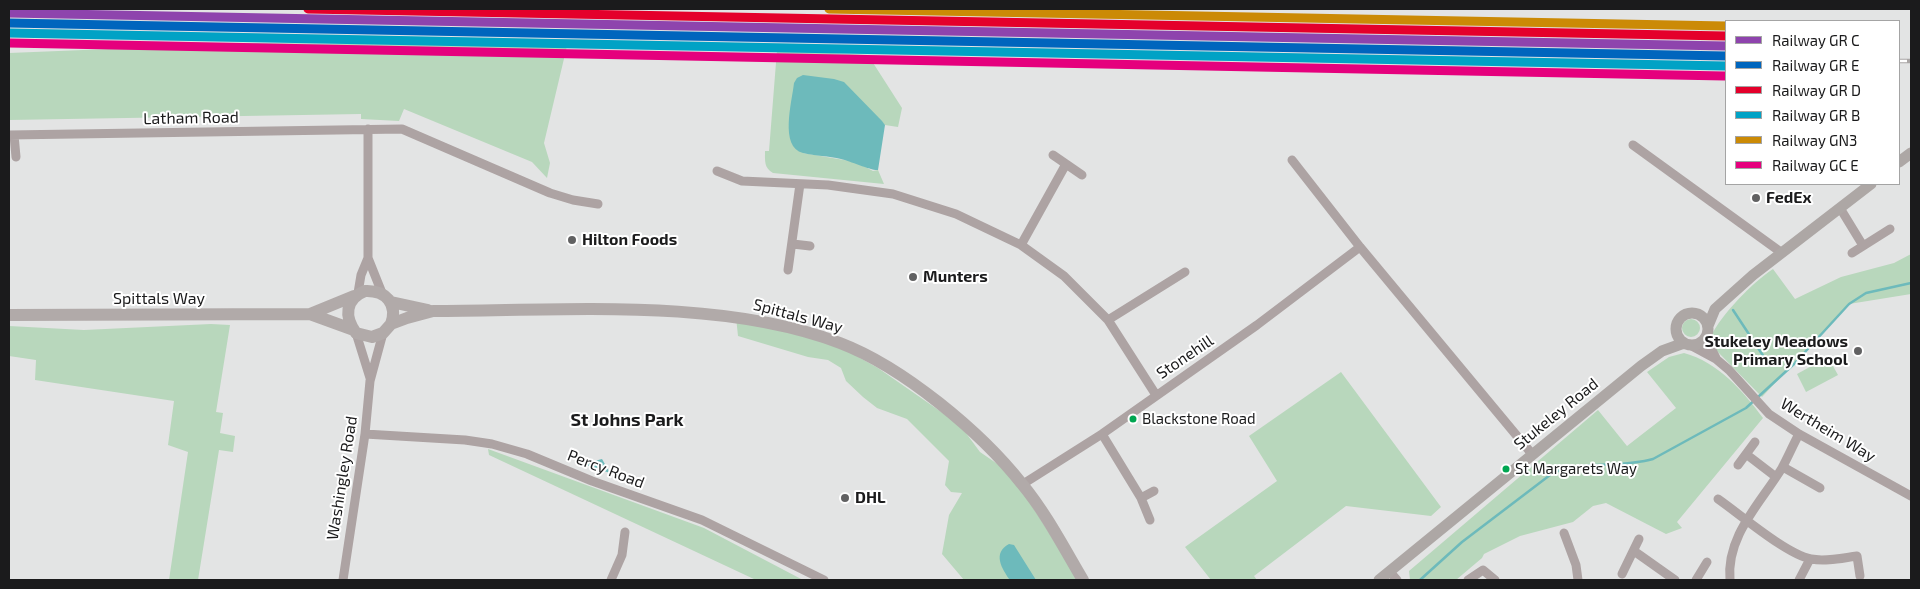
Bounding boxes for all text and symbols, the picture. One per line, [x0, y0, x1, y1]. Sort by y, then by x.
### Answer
legend [1725, 20, 1900, 185]
text: Railway GR C [1772, 31, 1860, 49]
text: Railway GR E [1772, 56, 1859, 74]
text: Railway GR D [1772, 81, 1861, 99]
text: Railway GR B [1772, 106, 1860, 124]
street label: Latham Road [143, 108, 239, 128]
text: Railway GN3 [1772, 131, 1857, 149]
text: Railway GC E [1772, 156, 1859, 174]
place label: FedEx [1766, 188, 1812, 208]
marker: FedEx [1750, 192, 1762, 204]
place label: Hilton Foods [582, 230, 677, 250]
marker: Hilton Foods [566, 234, 578, 246]
place label: Munters [923, 267, 988, 287]
marker: Munters [907, 271, 919, 283]
street label: Spittals Way [113, 289, 205, 309]
street label: Spittals Way [751, 295, 845, 337]
street label: Stonehill [1153, 331, 1217, 383]
place label: Stukeley Meadows Primary School [1704, 332, 1848, 370]
marker: Stukeley Meadows Primary School [1852, 345, 1864, 357]
street label: Stukeley Road [1510, 374, 1602, 454]
street label: Wertheim Way [1777, 394, 1879, 466]
district label: St Johns Park [570, 409, 684, 431]
place label: Blackstone Road [1142, 410, 1255, 428]
street label: Washingley Road [323, 414, 361, 542]
marker: Blackstone Road [1128, 414, 1138, 424]
street label: Percy Road [565, 446, 647, 492]
place label: St Margarets Way [1515, 460, 1637, 478]
marker: St Margarets Way [1501, 464, 1511, 474]
place label: DHL [855, 488, 886, 508]
marker: DHL [839, 492, 851, 504]

